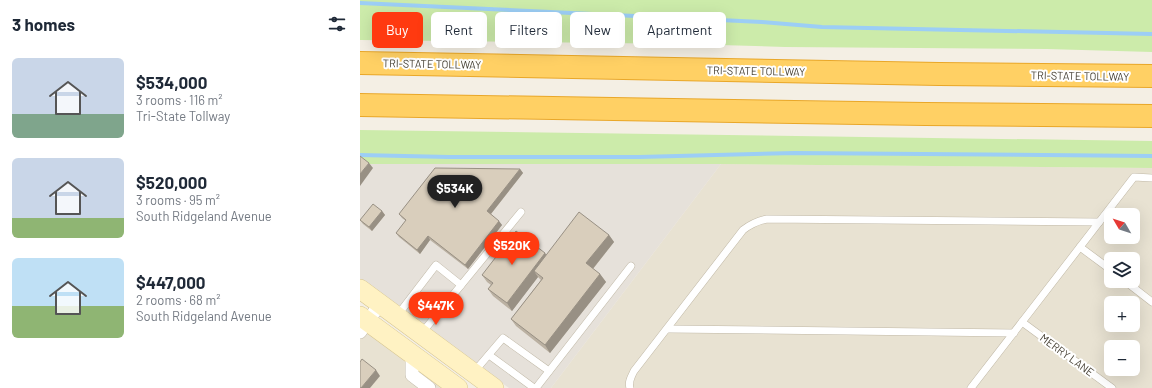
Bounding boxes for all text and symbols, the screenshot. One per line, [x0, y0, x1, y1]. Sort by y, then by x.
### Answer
chip: Buy [372, 12, 423, 48]
chip: Rent [431, 12, 487, 48]
chip: Filters [495, 12, 562, 48]
chip: New [570, 12, 625, 48]
chip: Apartment [633, 12, 726, 48]
icon: filters [326, 13, 348, 35]
text: 3 homes [12, 14, 75, 34]
street label: TRI-STATE TOLLWAY [383, 56, 481, 71]
street label: TRI-STATE TOLLWAY [707, 63, 805, 78]
street label: TRI-STATE TOLLWAY [1031, 68, 1129, 83]
text: $534,000 [136, 72, 208, 92]
icon: home [44, 74, 92, 122]
text: 3 rooms · 116 m² [136, 92, 223, 108]
text: Tri-State Tollway [136, 108, 230, 124]
text: $520,000 [136, 172, 207, 192]
icon: home [44, 174, 92, 222]
pin: $534K [427, 175, 483, 209]
text: $534K [436, 180, 474, 196]
text: 3 rooms · 95 m² [136, 192, 220, 208]
text: South Ridgeland Avenue [136, 208, 272, 224]
north arrow [1104, 208, 1140, 244]
map controls [1104, 208, 1140, 376]
pin: $520K [484, 232, 540, 266]
text: $520K [493, 237, 531, 253]
button: layers [1104, 252, 1140, 288]
text: $447,000 [136, 272, 206, 292]
icon: home [44, 274, 92, 322]
text: 2 rooms · 68 m² [136, 292, 220, 308]
pin: $447K [408, 292, 464, 326]
button: + [1104, 296, 1140, 332]
text: $447K [418, 297, 454, 313]
text: South Ridgeland Avenue [136, 308, 272, 324]
street label: MERRY LANE [1038, 331, 1097, 379]
button: − [1104, 340, 1140, 376]

